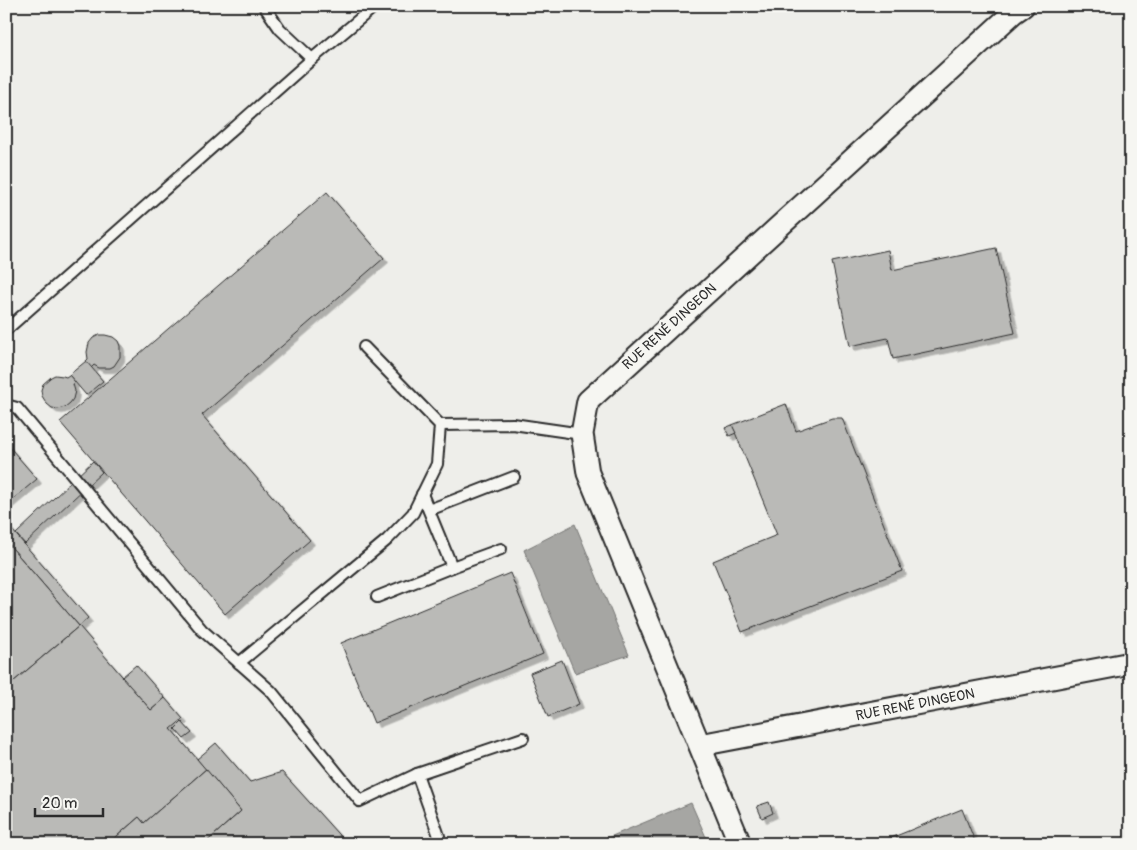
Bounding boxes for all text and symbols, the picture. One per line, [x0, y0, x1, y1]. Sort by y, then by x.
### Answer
street label: RUE RENÉ DINGEON [618, 279, 720, 373]
street label: RUE RENÉ DINGEON [854, 684, 976, 724]
scale bar [35, 785, 102, 817]
text: 20 m [42, 794, 77, 813]

